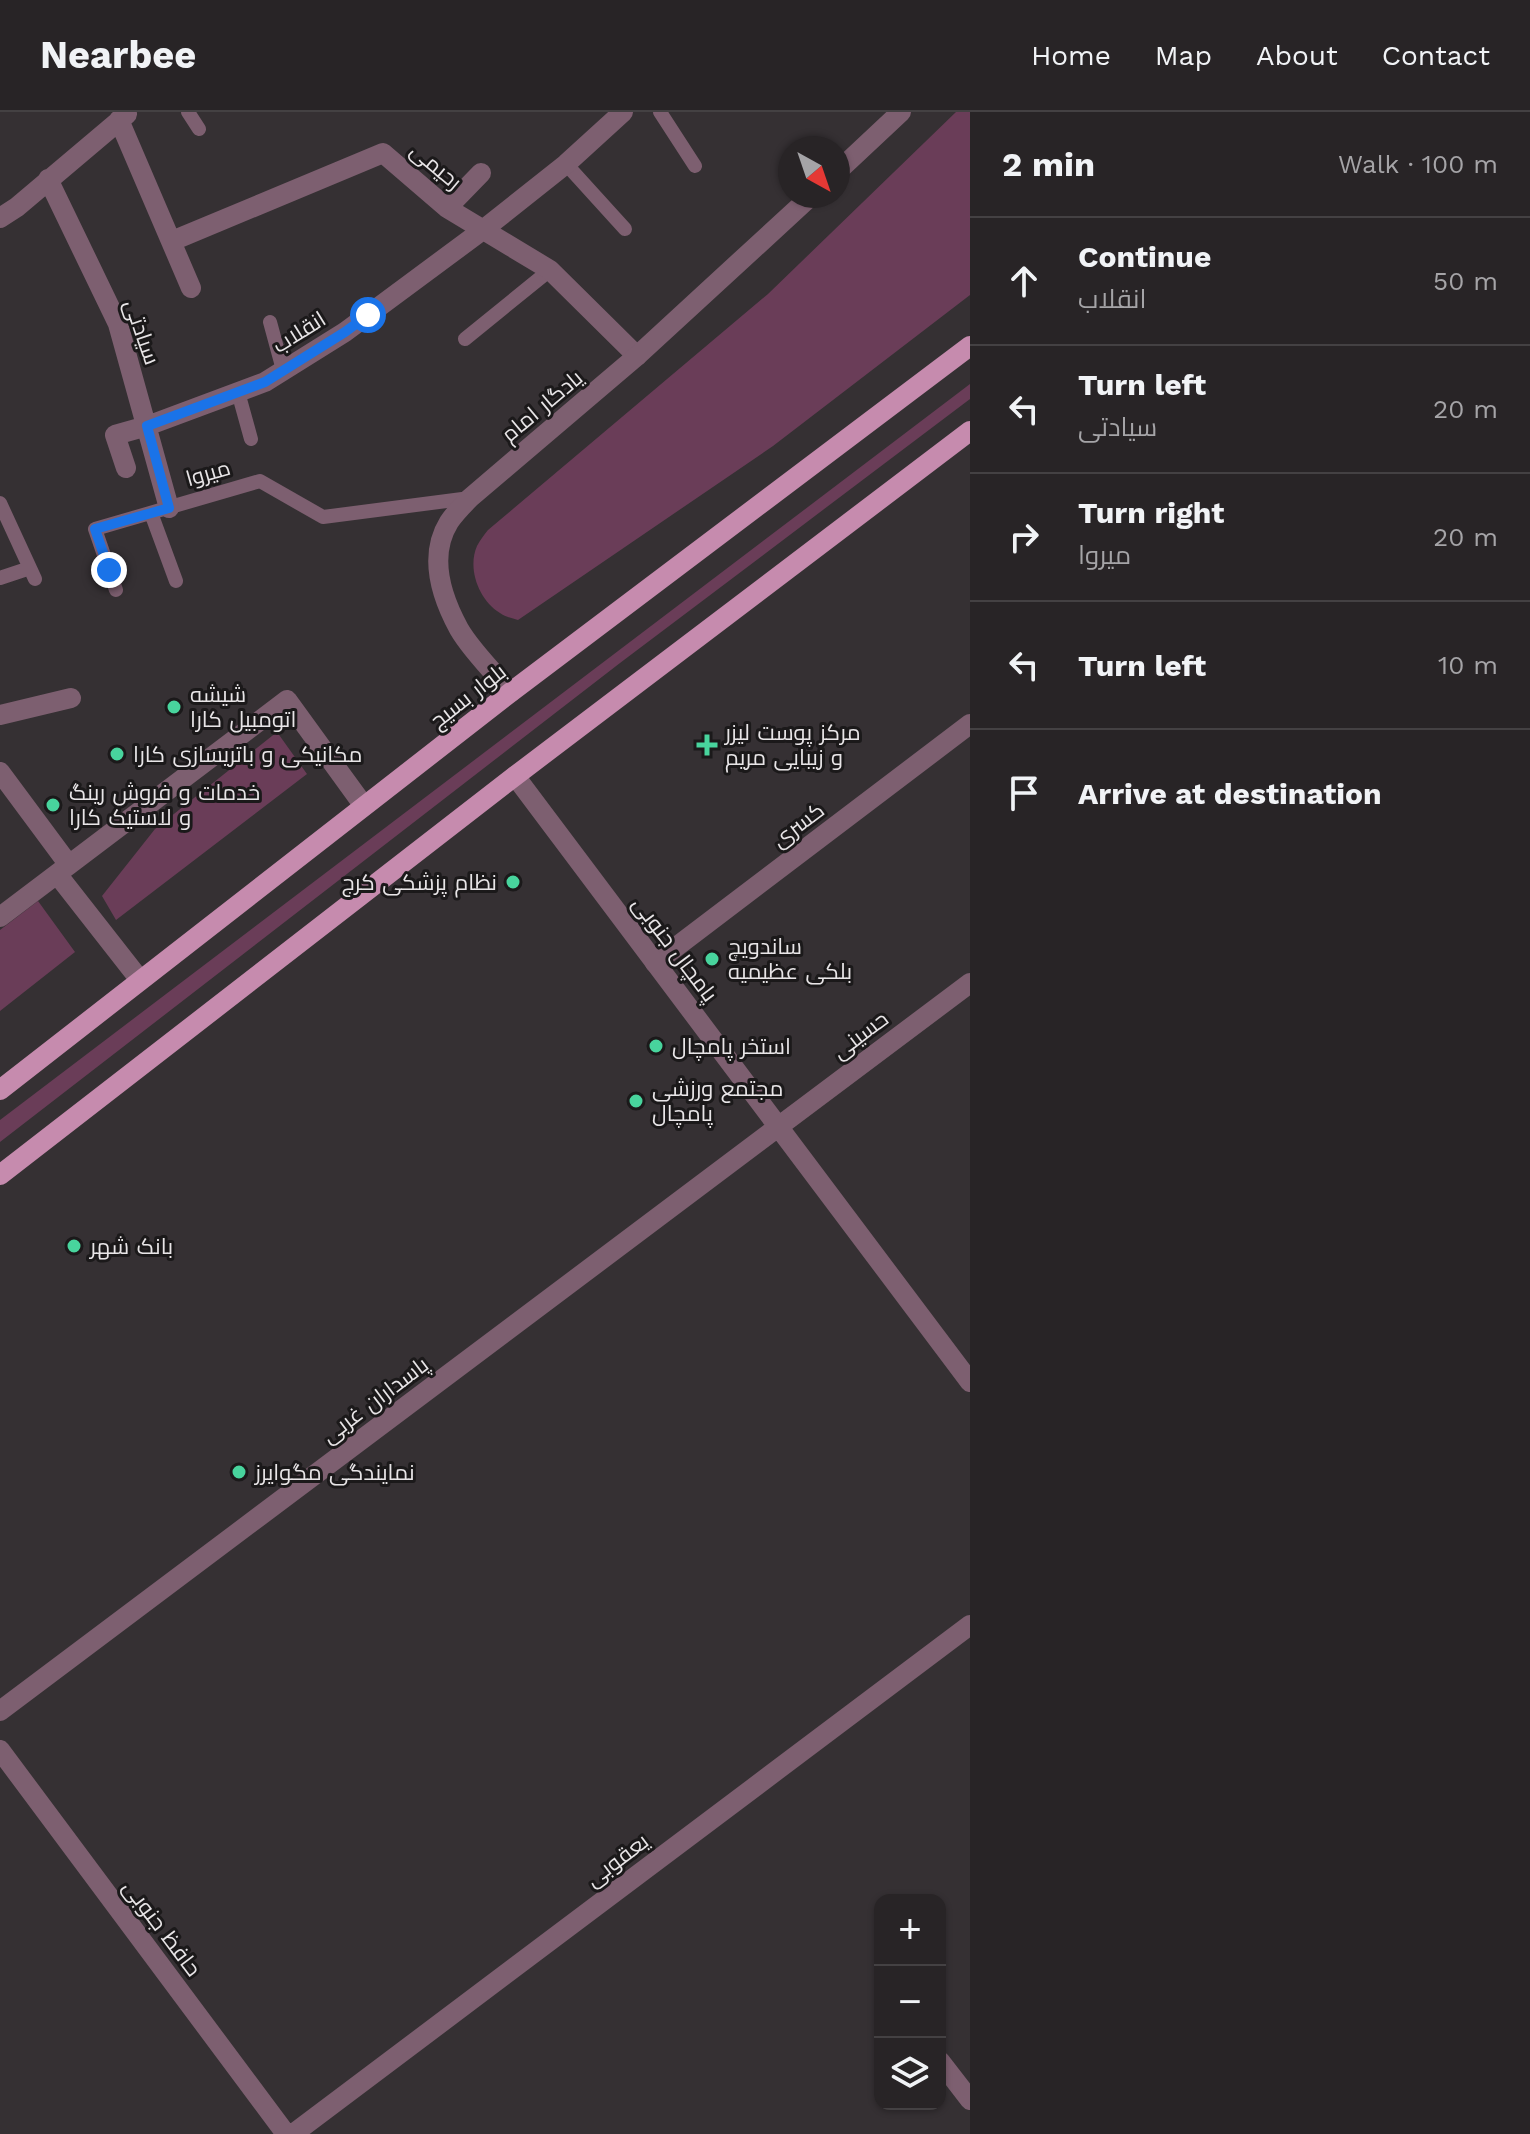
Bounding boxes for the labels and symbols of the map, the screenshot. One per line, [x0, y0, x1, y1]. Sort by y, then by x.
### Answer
north arrow [778, 136, 850, 208]
street label: رحیمی [405, 138, 467, 195]
street label: سیادتی [118, 296, 165, 368]
route start [350, 297, 386, 333]
street label: انقلاب [268, 306, 330, 358]
street label: یادگار امام [496, 365, 590, 449]
street label: میروا [183, 455, 233, 491]
route end [91, 552, 127, 588]
street label: بلوار بسیج [425, 659, 512, 735]
place label: شیشه اتومبیل کارا [190, 682, 296, 733]
marker: شیشه اتومبیل کارا [165, 698, 183, 716]
place label: مرکز پوست لیزر و زیبایی مریم [723, 720, 861, 773]
marker: مرکز پوست لیزر و زیبایی مریم [696, 734, 718, 756]
place label: مکانیکی و باتریسازی کارا [133, 742, 362, 768]
marker: مکانیکی و باتریسازی کارا [108, 745, 126, 763]
place label: خدمات و فروش رینگ و لاستیک کارا [69, 780, 260, 830]
marker: خدمات و فروش رینگ و لاستیک کارا [44, 796, 62, 814]
street label: کسری [767, 797, 829, 853]
place label: نظام پزشکی کرج [342, 870, 497, 898]
marker: نظام پزشکی کرج [504, 873, 522, 891]
street label: پامچال جنوبی [626, 892, 723, 1008]
place label: ساندویچ بلکی عظیمیه [728, 934, 852, 985]
marker: ساندویچ بلکی عظیمیه [703, 950, 721, 968]
street label: حسینی [827, 1006, 893, 1065]
place label: استخر پامچال [672, 1034, 791, 1061]
marker: استخر پامچال [647, 1037, 665, 1055]
place label: مجتمع ورزشی پامچال [652, 1076, 783, 1128]
marker: مجتمع ورزشی پامچال [627, 1092, 645, 1110]
place label: بانک شهر [88, 1234, 173, 1260]
marker: بانک شهر [65, 1237, 83, 1255]
street label: پاسداران غربی [317, 1352, 435, 1450]
place label: نمایندگی مگوایرز [253, 1460, 415, 1486]
marker: نمایندگی مگوایرز [230, 1463, 248, 1481]
street label: یعقوبی [581, 1828, 654, 1892]
street label: حافظ جنوبی [117, 1875, 206, 1982]

